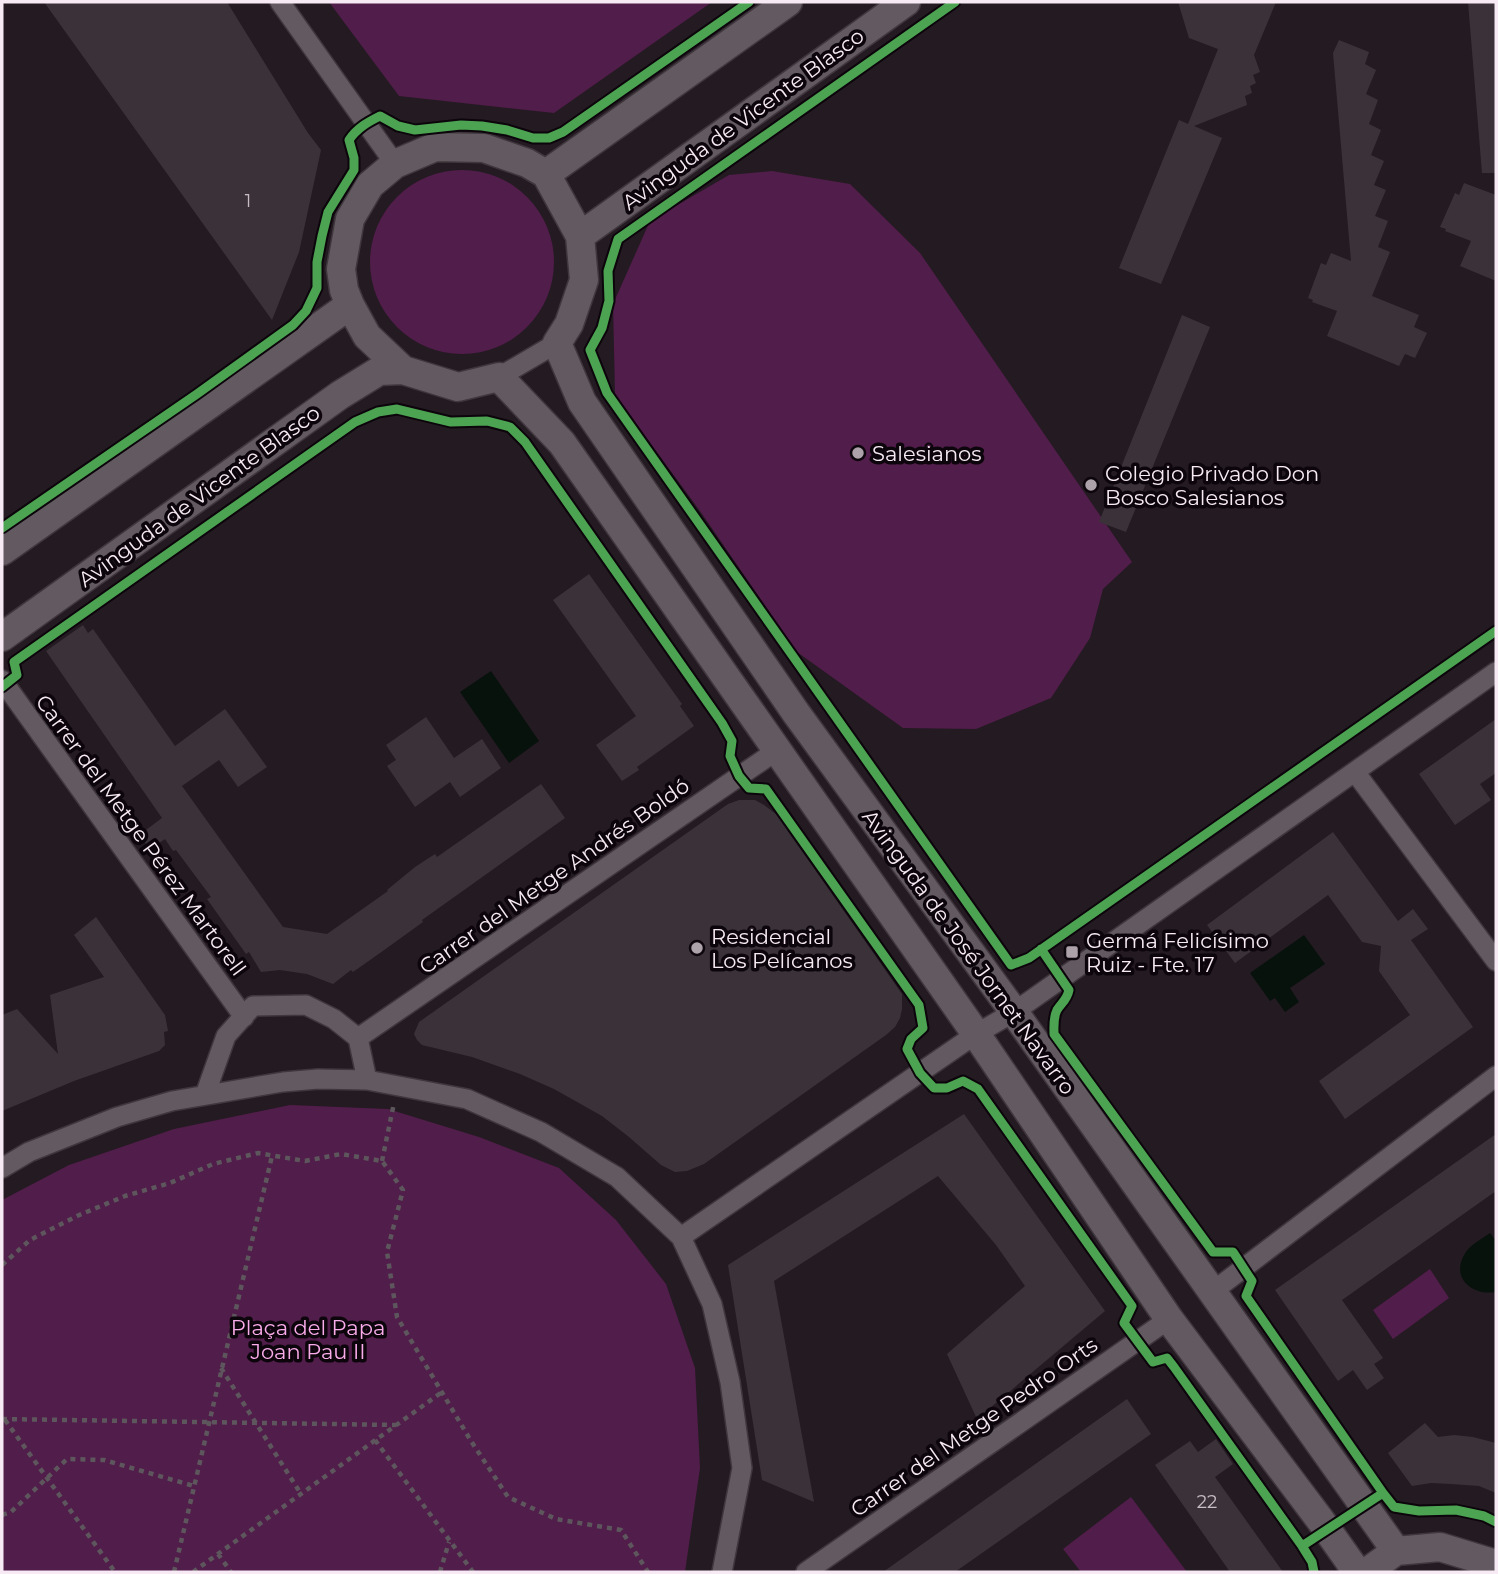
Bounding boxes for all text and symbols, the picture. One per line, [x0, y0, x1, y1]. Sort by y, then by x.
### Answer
street label: Avinguda de Vicente Blasco [617, 23, 869, 215]
house number: 1 [245, 190, 251, 212]
street label: Avinguda de Vicente Blasco [73, 400, 325, 592]
place label: Salesianos [872, 441, 982, 466]
marker: Salesianos [850, 445, 866, 461]
place label: Colegio Privado Don Bosco Salesianos [1105, 461, 1319, 510]
marker: Colegio Privado Don Bosco Salesianos [1083, 477, 1099, 493]
street label: Carrer del Metge Pérez Martorell [31, 690, 251, 980]
street label: Carrer del Metge Andrés Boldó [414, 773, 694, 979]
street label: Avinguda de José Jornet Navarro [857, 805, 1081, 1099]
place label: Residencial Los Pelícanos [711, 924, 853, 973]
place label: Germá Felicísimo Ruiz - Fte. 17 [1086, 928, 1269, 977]
marker: Residencial Los Pelícanos [689, 940, 705, 956]
marker: Germá Felicísimo Ruiz - Fte. 17 [1064, 944, 1080, 960]
park label: Plaça del Papa Joan Pau II [231, 1315, 385, 1364]
street label: Carrer del Metge Pedro Orts [846, 1332, 1102, 1522]
house number: 22 [1197, 1491, 1217, 1513]

